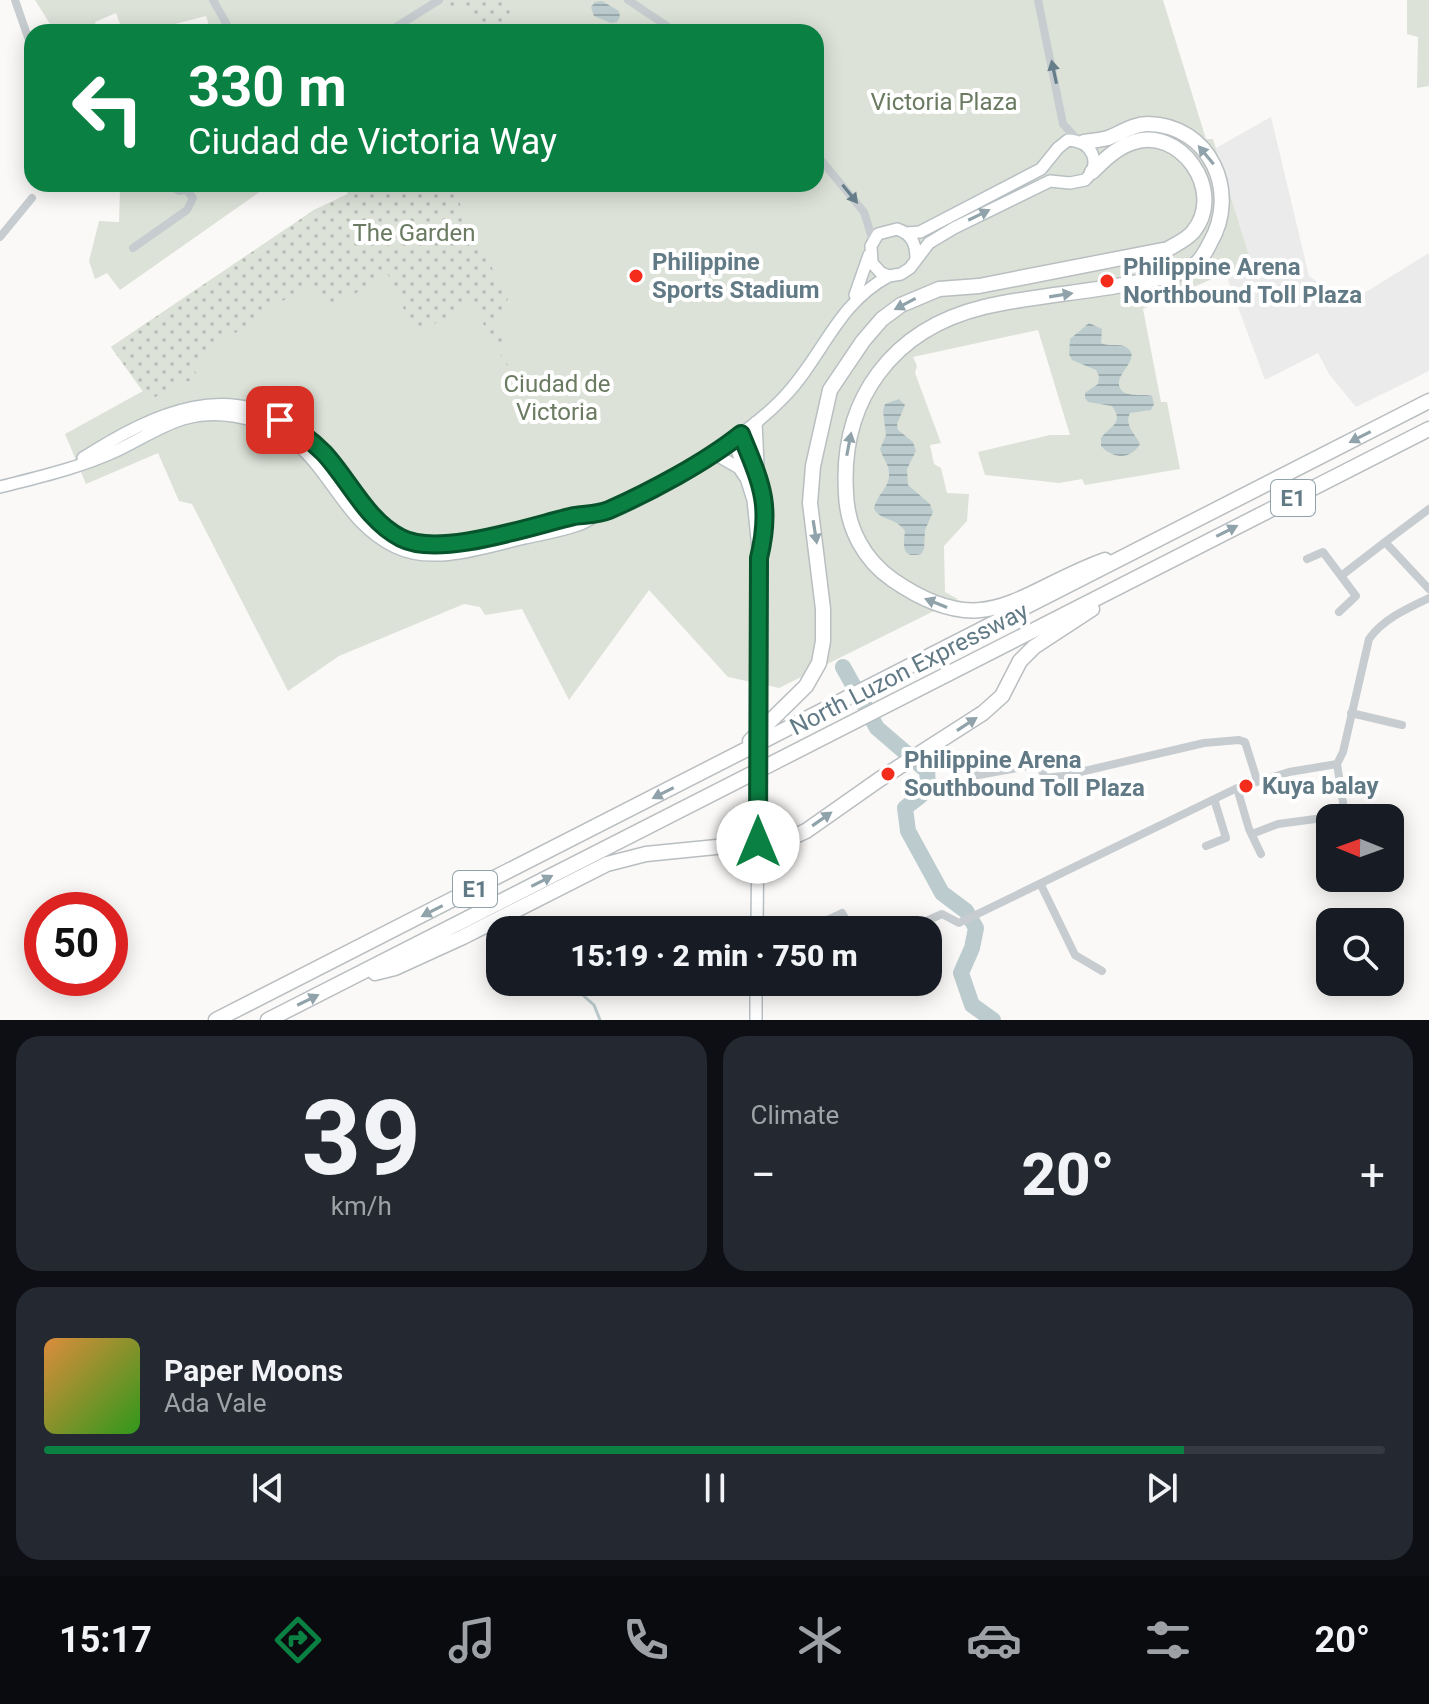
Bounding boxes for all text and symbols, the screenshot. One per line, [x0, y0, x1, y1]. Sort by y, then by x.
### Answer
text: 330 m [188, 54, 347, 120]
icon: left [56, 56, 160, 160]
one-way arrow [1047, 60, 1060, 85]
park label: Victoria Plaza [871, 88, 1017, 116]
text: Ciudad de Victoria Way [188, 121, 557, 163]
one-way arrow [1198, 145, 1215, 165]
one-way arrow [841, 184, 858, 204]
one-way arrow [968, 209, 991, 222]
park label: The Garden [352, 219, 476, 247]
place label: Philippine Sports Stadium [652, 248, 819, 304]
place label: Philippine Arena Northbound Toll Plaza [1123, 253, 1362, 309]
marker: Philippine Sports Stadium [627, 267, 645, 285]
marker: Philippine Arena Northbound Toll Plaza [1098, 272, 1116, 290]
one-way arrow [1049, 288, 1074, 301]
one-way arrow [894, 297, 916, 311]
park label: Ciudad de Victoria [503, 370, 611, 426]
pin [246, 386, 314, 454]
icon: arrive [258, 398, 302, 442]
one-way arrow [1348, 431, 1371, 444]
one-way arrow [843, 432, 855, 457]
road number: E1 [1271, 480, 1315, 516]
one-way arrow [809, 519, 821, 544]
one-way arrow [1215, 524, 1238, 538]
street label: North Luzon Expressway [785, 596, 1033, 741]
one-way arrow [924, 596, 948, 609]
one-way arrow [956, 718, 978, 732]
place label: Philippine Arena Southbound Toll Plaza [904, 746, 1145, 802]
marker: Philippine Arena Southbound Toll Plaza [879, 765, 897, 783]
place label: Kuya balay [1262, 772, 1380, 800]
marker: Kuya balay [1237, 777, 1255, 795]
one-way arrow [652, 787, 675, 800]
position arrow [716, 800, 800, 884]
north arrow [1316, 804, 1404, 892]
map controls [1316, 804, 1404, 996]
one-way arrow [812, 812, 833, 827]
road number: E1 [453, 871, 497, 907]
one-way arrow [530, 874, 553, 888]
speed limit sign: 50 [24, 892, 128, 996]
one-way arrow [420, 905, 443, 918]
button: search [1316, 908, 1404, 996]
text: 15:19 · 2 min · 750 m [570, 938, 858, 973]
one-way arrow [296, 994, 319, 1007]
text: 39 [302, 1078, 421, 1199]
text: Climate [751, 1100, 839, 1130]
text: 20° [1021, 1139, 1114, 1210]
text: − [751, 1149, 776, 1201]
text: + [1360, 1149, 1385, 1201]
text: km/h [331, 1191, 392, 1221]
text: Paper Moons [164, 1353, 343, 1388]
text: Ada Vale [164, 1388, 266, 1418]
icon: previous [246, 1466, 290, 1510]
icon: pause [693, 1466, 737, 1510]
icon: next [1140, 1466, 1184, 1510]
icon: directions [270, 1612, 326, 1668]
icon: music [444, 1612, 500, 1668]
icon: phone [618, 1612, 674, 1668]
icon: climate [792, 1612, 848, 1668]
icon: car [966, 1612, 1022, 1668]
icon: filters [1140, 1612, 1196, 1668]
text: 15:17 [59, 1619, 152, 1661]
text: 20° [1315, 1619, 1370, 1661]

